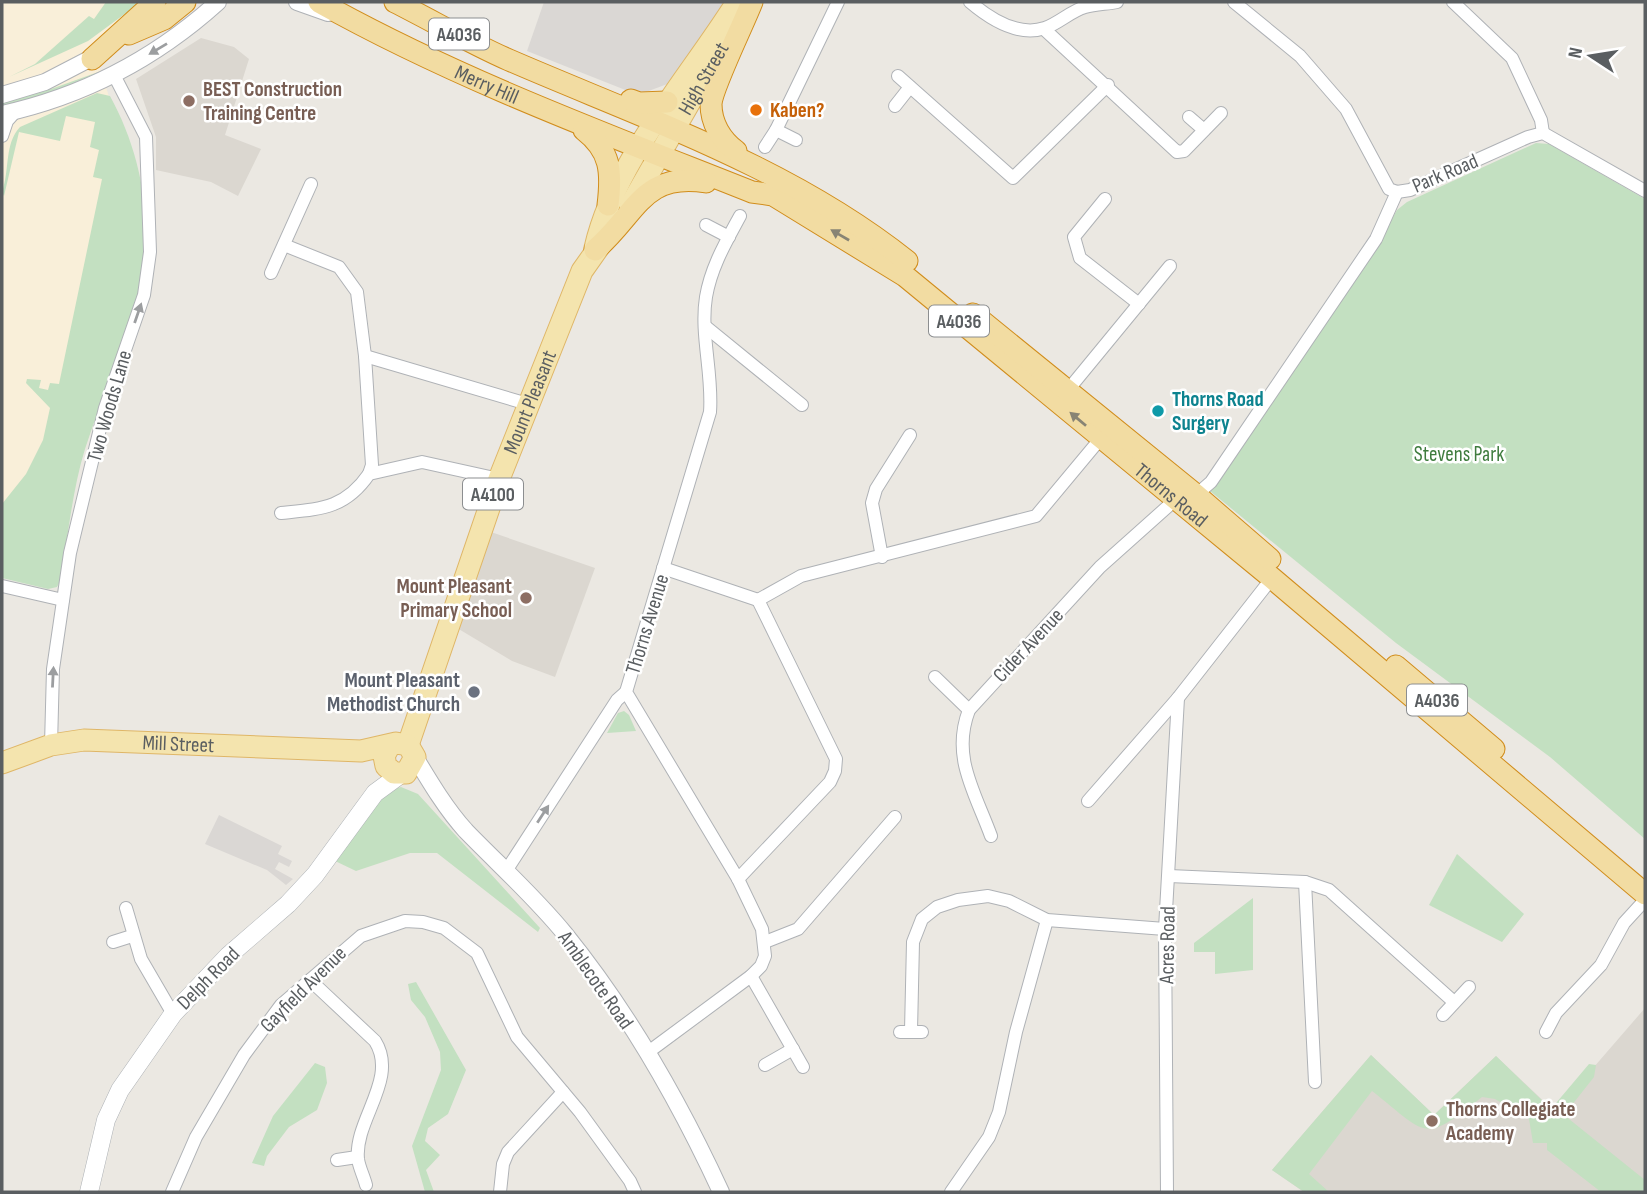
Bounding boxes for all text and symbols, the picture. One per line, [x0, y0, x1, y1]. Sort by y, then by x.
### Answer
road number: A4036 [429, 18, 489, 50]
north arrow [1556, 21, 1626, 91]
street label: High Street [673, 38, 734, 120]
one-way arrow [149, 43, 168, 56]
text: N [1564, 45, 1588, 60]
street label: Merry Hill [451, 60, 522, 110]
place label: BEST Construction Training Centre [203, 77, 342, 126]
marker: BEST Construction Training Centre [181, 93, 197, 109]
place label: Kaben? [770, 98, 824, 123]
marker: Kaben? [748, 102, 764, 118]
street label: Park Road [1409, 148, 1482, 198]
one-way arrow [831, 229, 850, 241]
one-way arrow [133, 303, 144, 324]
road number: A4036 [929, 306, 989, 336]
street label: Two Woods Lane [82, 347, 137, 465]
street label: Mount Pleasant [498, 347, 562, 458]
place label: Thorns Road Surgery [1172, 387, 1264, 436]
marker: Thorns Road Surgery [1150, 403, 1166, 419]
one-way arrow [1069, 412, 1086, 427]
park label: Stevens Park [1414, 442, 1504, 467]
street label: Thorns Road [1129, 458, 1212, 533]
road number: A4100 [463, 478, 523, 509]
street label: Thorns Avenue [620, 571, 675, 677]
place label: Mount Pleasant Primary School [396, 574, 512, 623]
marker: Mount Pleasant Primary School [518, 590, 534, 606]
street label: Cider Avenue [988, 603, 1069, 688]
one-way arrow [48, 665, 59, 687]
place label: Mount Pleasant Methodist Church [327, 668, 460, 717]
marker: Mount Pleasant Methodist Church [466, 684, 482, 700]
road number: A4036 [1407, 684, 1467, 716]
street label: Mill Street [142, 730, 215, 758]
one-way arrow [536, 804, 549, 823]
street label: Acres Road [1154, 906, 1181, 985]
street label: Amblecote Road [552, 926, 639, 1034]
street label: Gayfield Avenue [255, 941, 352, 1038]
street label: Delph Road [172, 942, 245, 1015]
place label: Thorns Collegiate Academy [1445, 1097, 1575, 1146]
marker: Thorns Collegiate Academy [1424, 1113, 1440, 1129]

